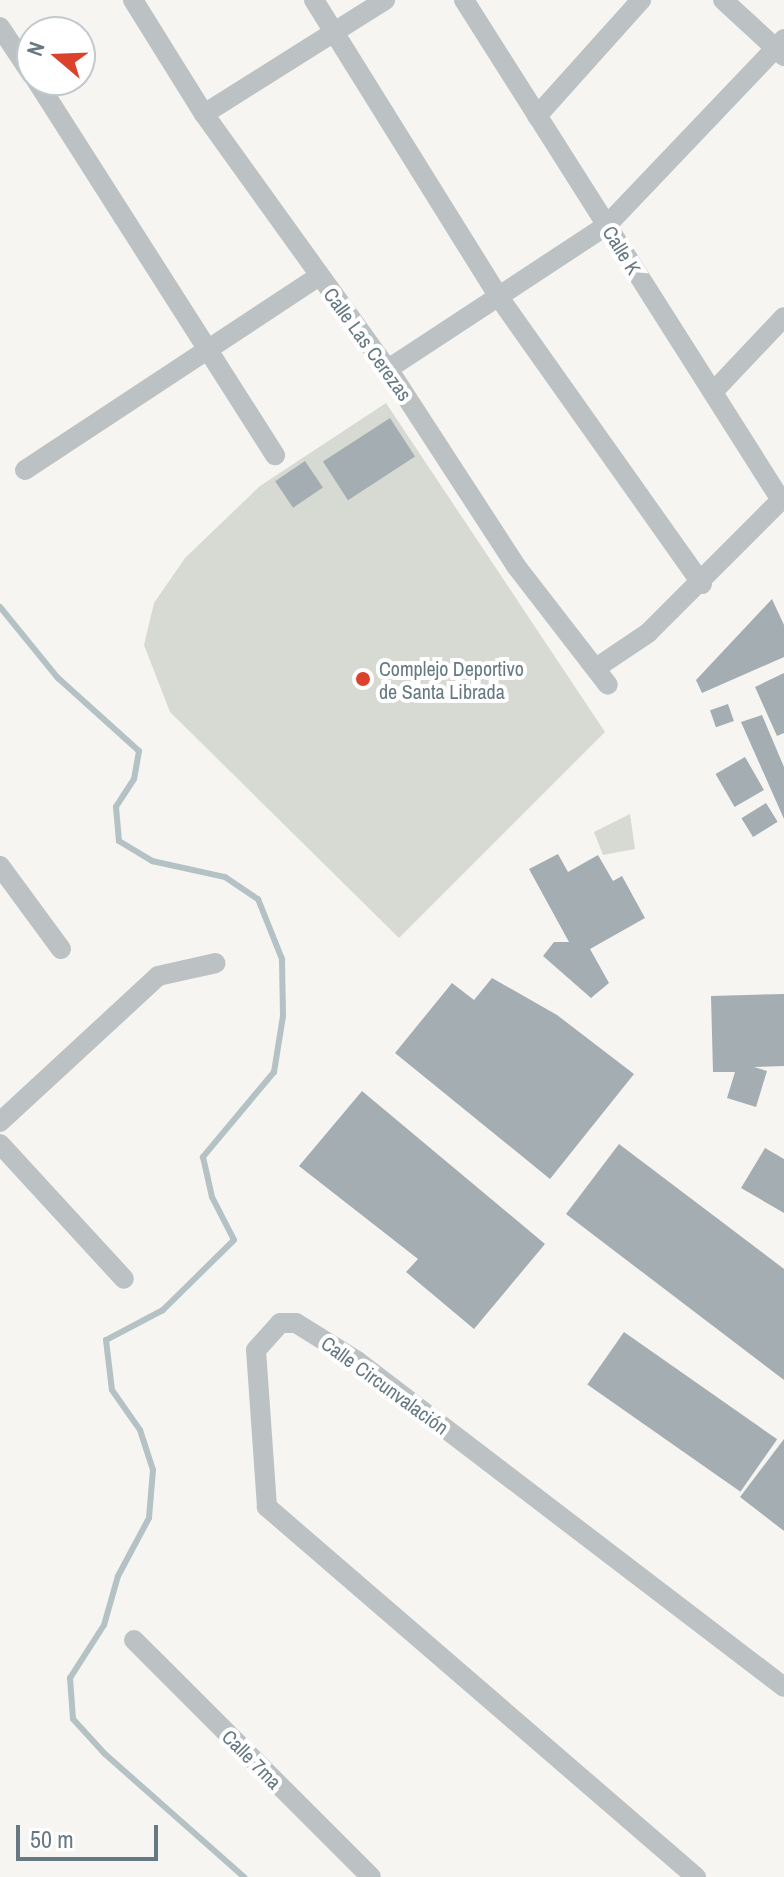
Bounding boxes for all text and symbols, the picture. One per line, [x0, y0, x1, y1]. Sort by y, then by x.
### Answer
north arrow [16, 16, 96, 96]
text: N [19, 38, 52, 60]
street label: Calle K [598, 221, 646, 279]
street label: Calle Las Cerezas [319, 283, 417, 405]
place label: Complejo Deportivo de Santa Librada [379, 656, 524, 703]
marker: Complejo Deportivo de Santa Librada [354, 670, 372, 688]
street label: Calle Circunvalación [317, 1331, 453, 1439]
street label: Calle 7ma [217, 1724, 287, 1794]
scale bar [20, 1809, 162, 1859]
text: 50 m [30, 1823, 74, 1855]

